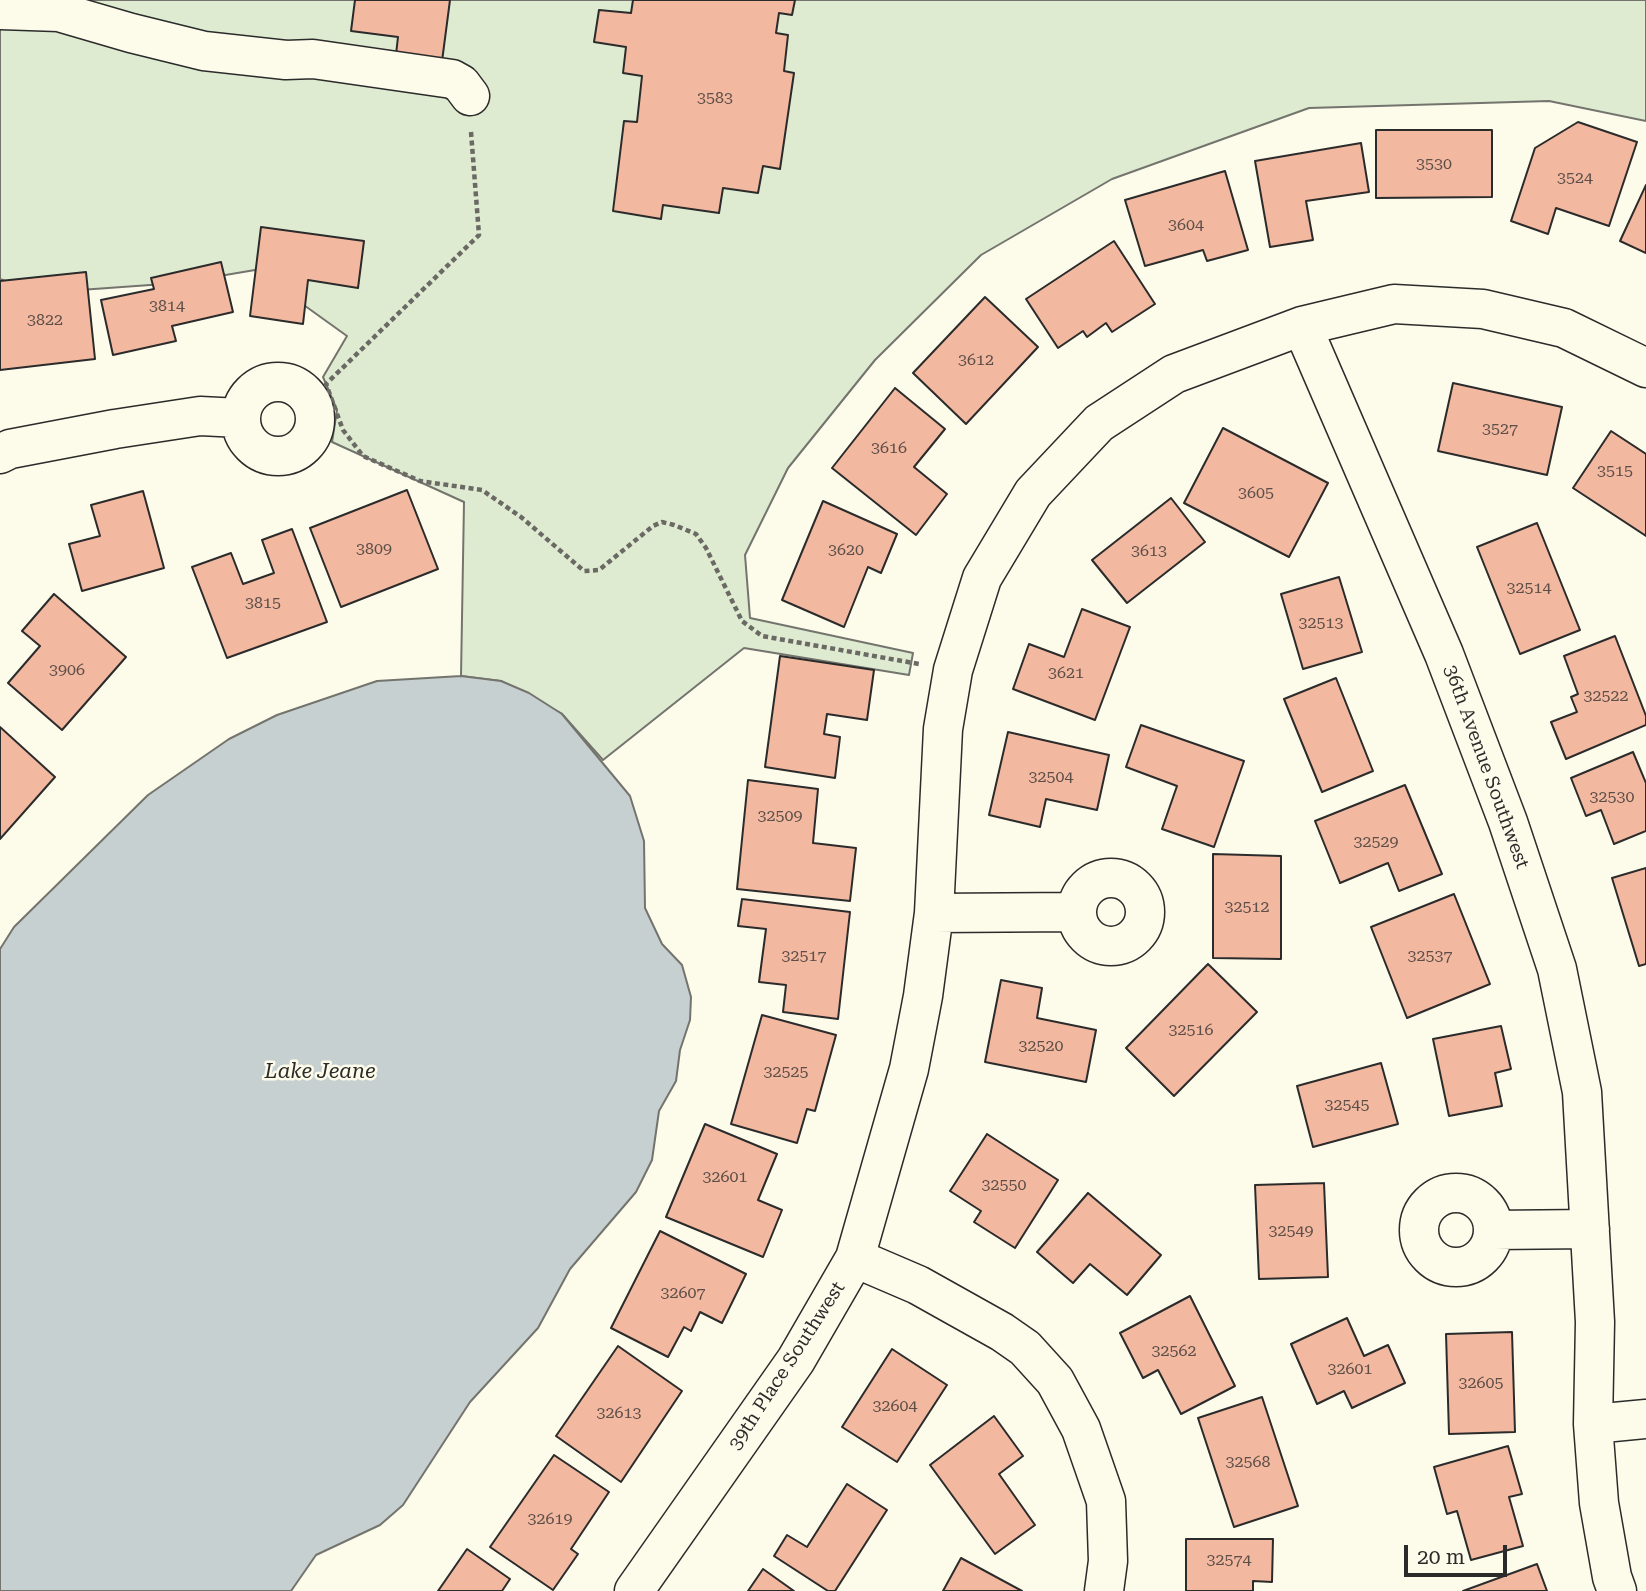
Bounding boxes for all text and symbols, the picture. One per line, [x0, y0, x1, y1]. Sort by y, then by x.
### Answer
house number: 3583 [697, 88, 733, 108]
house number: 3530 [1416, 154, 1452, 174]
house number: 3524 [1557, 168, 1593, 188]
house number: 3604 [1168, 215, 1204, 235]
house number: 3814 [149, 296, 185, 316]
house number: 3822 [27, 310, 63, 330]
house number: 3612 [958, 350, 994, 370]
house number: 3527 [1482, 419, 1518, 439]
house number: 3616 [871, 438, 907, 458]
house number: 3515 [1597, 461, 1633, 481]
house number: 3605 [1238, 483, 1274, 503]
house number: 3809 [356, 539, 392, 559]
house number: 3620 [828, 540, 864, 560]
house number: 3613 [1131, 541, 1167, 561]
house number: 32514 [1507, 578, 1551, 598]
house number: 3815 [245, 593, 281, 613]
house number: 32513 [1299, 613, 1343, 633]
house number: 3906 [49, 660, 85, 680]
street label: 36th Avenue Southwest [1439, 662, 1533, 872]
house number: 3621 [1048, 663, 1084, 683]
house number: 32522 [1584, 686, 1628, 706]
house number: 32504 [1029, 767, 1073, 787]
house number: 32530 [1590, 787, 1634, 807]
house number: 32509 [758, 806, 802, 826]
house number: 32529 [1354, 832, 1398, 852]
house number: 32512 [1225, 897, 1269, 917]
house number: 32517 [782, 946, 826, 966]
house number: 32537 [1408, 946, 1452, 966]
house number: 32516 [1169, 1020, 1213, 1040]
house number: 32520 [1019, 1036, 1063, 1056]
water label: Lake Jeane [264, 1059, 376, 1085]
house number: 32525 [764, 1062, 808, 1082]
house number: 32545 [1325, 1095, 1369, 1115]
house number: 32601 [703, 1167, 747, 1187]
house number: 32550 [982, 1175, 1026, 1195]
house number: 32549 [1269, 1221, 1313, 1241]
street label: 39th Place Southwest [724, 1278, 850, 1454]
house number: 32607 [661, 1283, 705, 1303]
house number: 32562 [1152, 1341, 1196, 1361]
house number: 32601 [1328, 1359, 1372, 1379]
house number: 32605 [1459, 1373, 1503, 1393]
house number: 32604 [873, 1396, 917, 1416]
house number: 32613 [597, 1403, 641, 1423]
house number: 32568 [1226, 1452, 1270, 1472]
house number: 32619 [528, 1509, 572, 1529]
scale bar [1408, 1532, 1511, 1576]
text: 20 m [1417, 1545, 1465, 1569]
house number: 32574 [1207, 1550, 1251, 1570]

